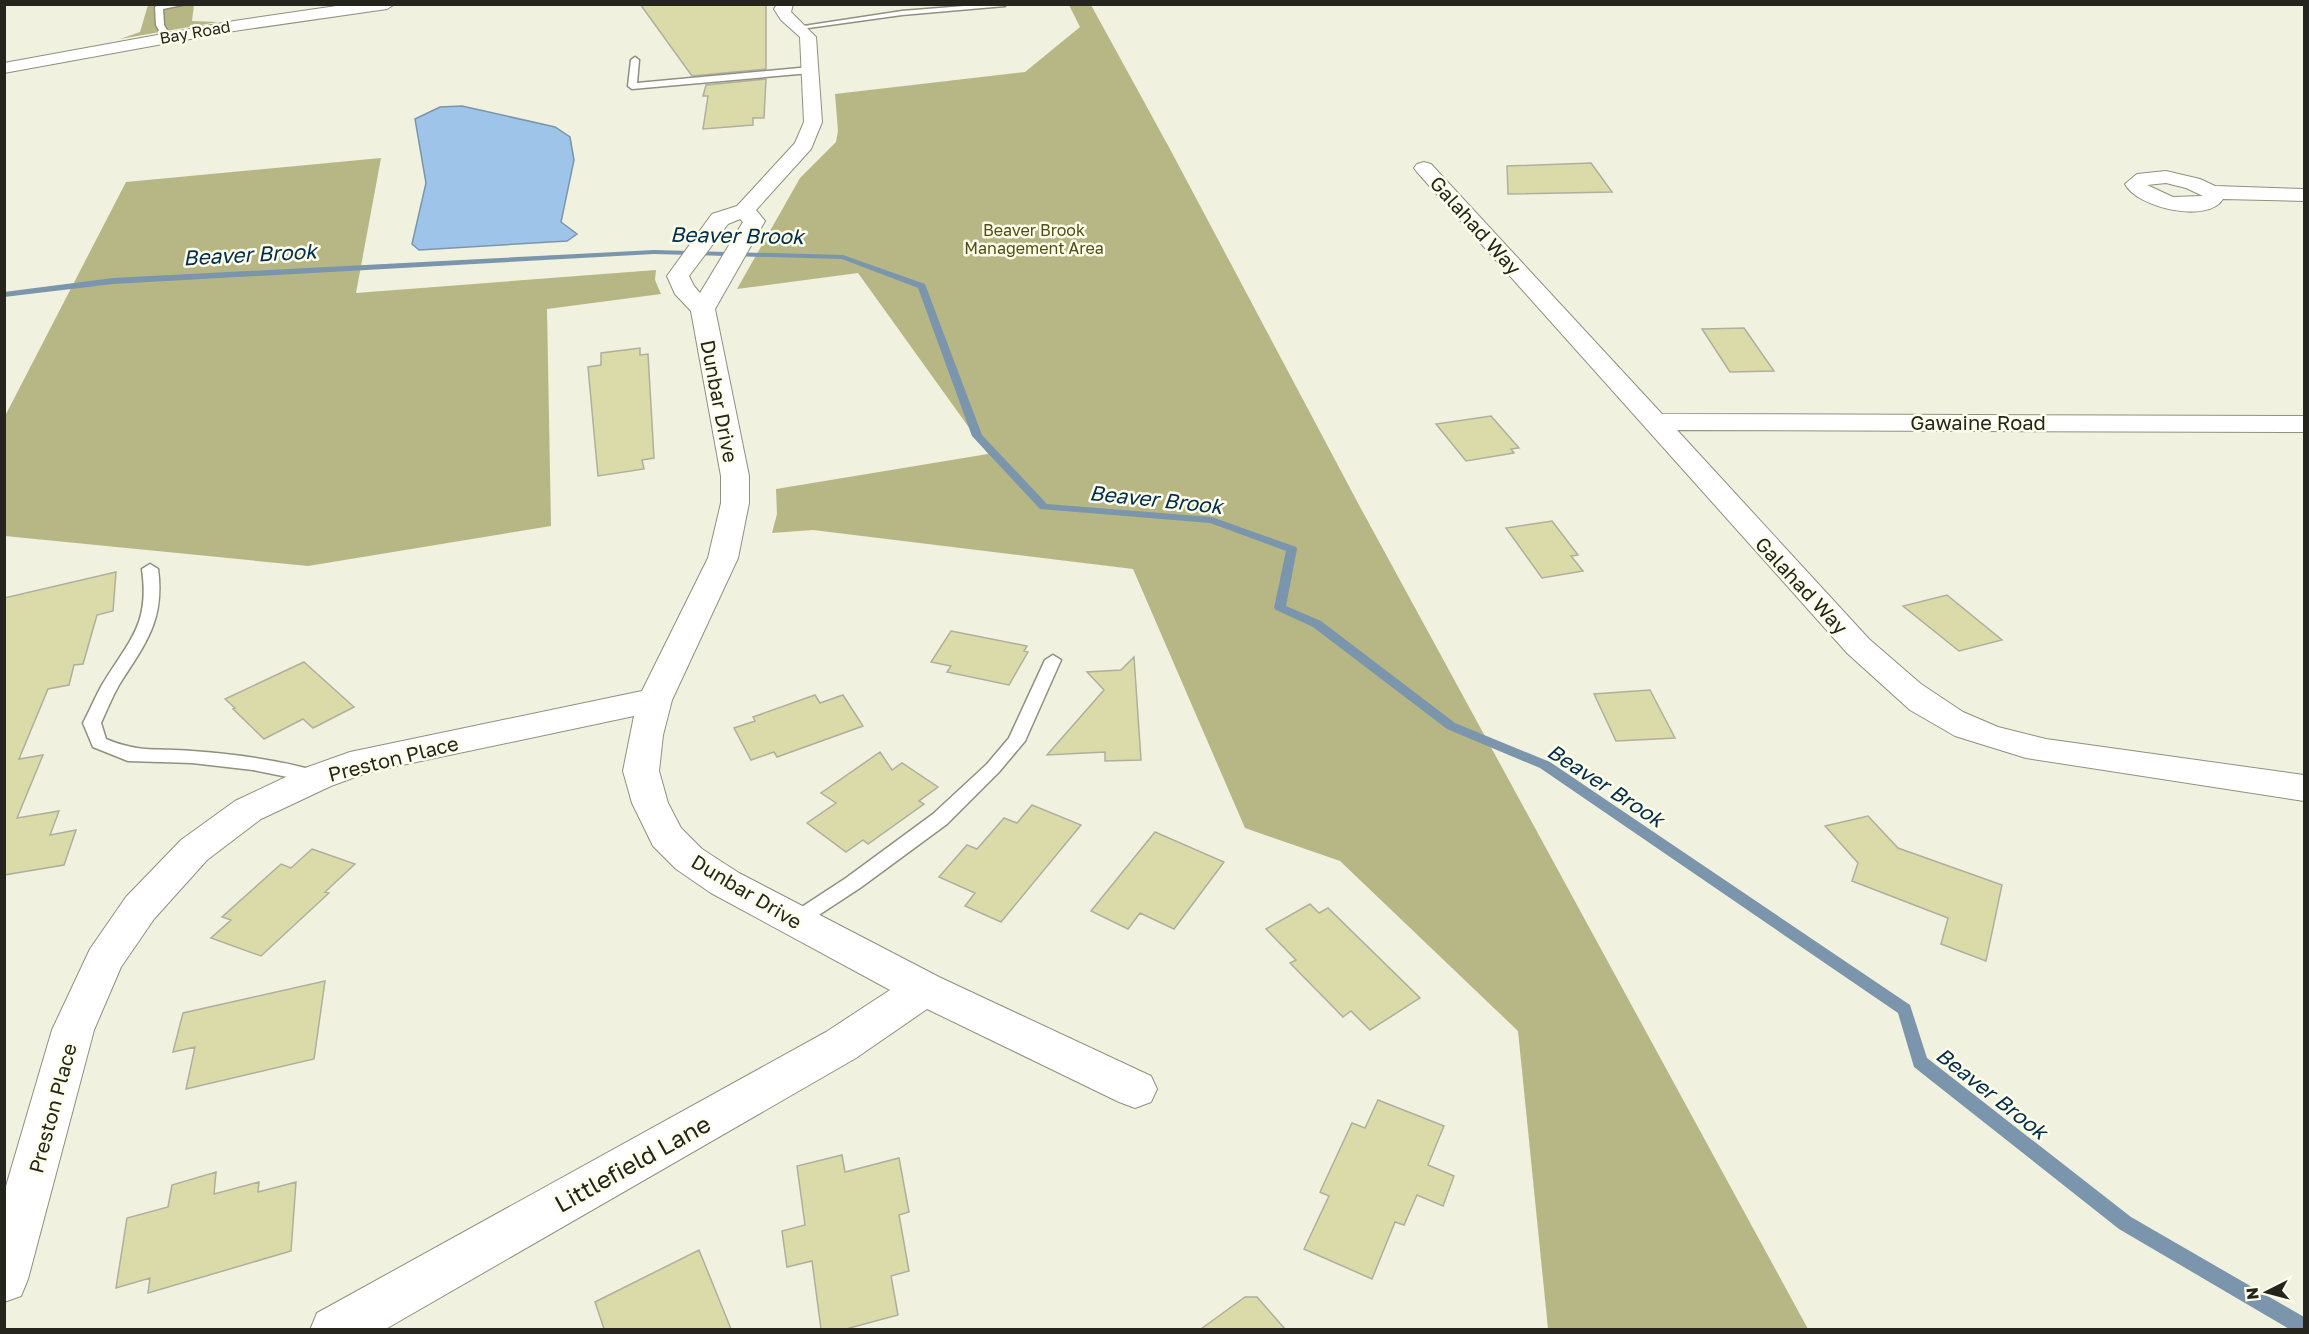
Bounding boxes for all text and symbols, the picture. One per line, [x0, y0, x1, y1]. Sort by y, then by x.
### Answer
street label: Bay Road [158, 16, 232, 48]
street label: Galahad Way [1425, 171, 1527, 279]
park label: Beaver Brook Management Area [964, 220, 1104, 258]
water label: Beaver Brook [670, 221, 806, 249]
water label: Beaver Brook [183, 237, 320, 270]
street label: Dunbar Drive [696, 338, 744, 464]
street label: Gawaine Road [1910, 410, 2046, 434]
water label: Beaver Brook [1088, 479, 1226, 519]
street label: Galahad Way [1751, 531, 1853, 639]
street label: Preston Place [325, 730, 461, 786]
water label: Beaver Brook [1543, 738, 1671, 833]
street label: Dunbar Drive [688, 849, 806, 933]
street label: Preston Place [23, 1040, 81, 1176]
water label: Beaver Brook [1931, 1042, 2054, 1146]
street label: Littlefield Lane [549, 1108, 715, 1218]
north arrow [2237, 1262, 2297, 1322]
text: N [2242, 1286, 2263, 1301]

